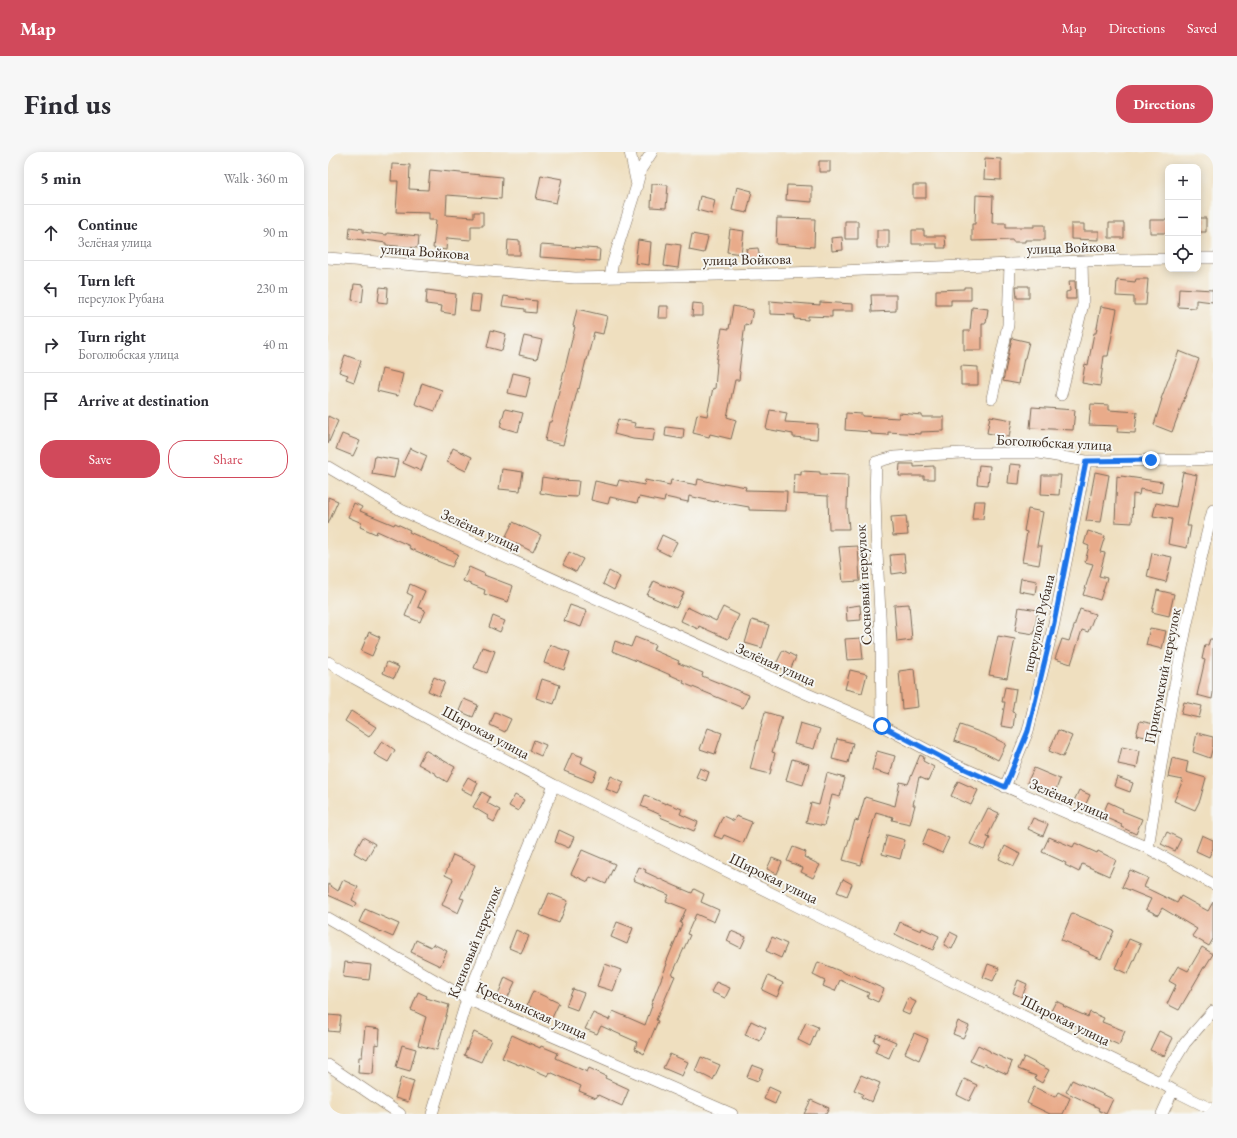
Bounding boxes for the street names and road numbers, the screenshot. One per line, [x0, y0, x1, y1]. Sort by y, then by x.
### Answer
street label: улица Войкова [1026, 236, 1116, 258]
street label: улица Войкова [380, 238, 470, 264]
street label: улица Войкова [702, 249, 792, 269]
street label: Боголюбская улица [995, 429, 1113, 455]
street label: Зелёная улица [438, 504, 524, 556]
street label: Сосновый переулок [850, 524, 876, 646]
street label: переулок Рубана [1018, 572, 1058, 674]
street label: Прикумский переулок [1139, 606, 1185, 746]
street label: Зелёная улица [733, 638, 819, 690]
street label: Широкая улица [439, 701, 533, 763]
street label: Зелёная улица [1027, 774, 1113, 824]
street label: Широкая улица [727, 848, 821, 908]
street label: Кленовый переулок [443, 883, 505, 1001]
street label: Крестьянская улица [473, 977, 591, 1043]
street label: Широкая улица [1019, 990, 1113, 1050]

